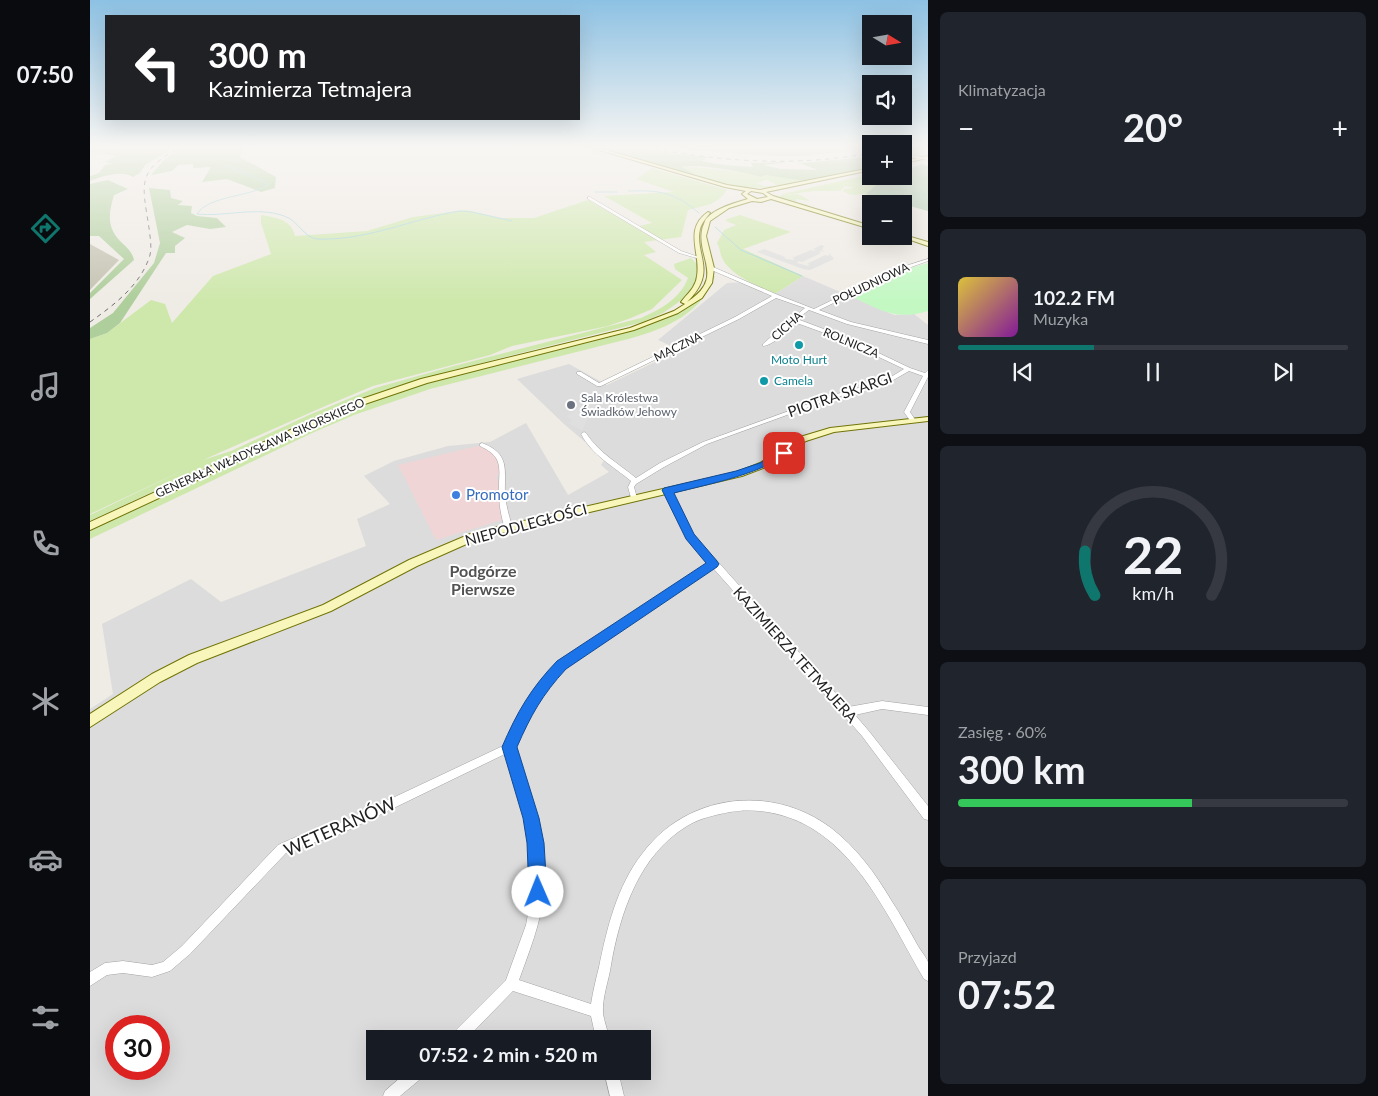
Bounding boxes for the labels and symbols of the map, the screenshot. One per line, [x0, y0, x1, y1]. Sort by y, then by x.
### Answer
north arrow [862, 15, 912, 65]
street label: POŁUDNIOWA [830, 259, 912, 308]
street label: CICHA [768, 307, 806, 343]
street label: ROLNICZA [821, 324, 882, 361]
street label: MĄCZNA [651, 328, 705, 365]
marker: Moto Hurt [793, 339, 805, 351]
place label: Moto Hurt [771, 352, 828, 367]
street label: PIOTRA SKARGI [785, 368, 894, 420]
place label: Camela [774, 373, 813, 388]
marker: Camela [758, 375, 770, 387]
place label: Sala Królestwa Świadków Jehowy [581, 390, 678, 419]
street label: GENERAŁA WŁADYSŁAWA SIKORSKIEGO [153, 394, 367, 501]
marker: Sala Królestwa Świadków Jehowy [565, 399, 577, 411]
pin [763, 432, 805, 474]
place label: Promotor [466, 485, 529, 503]
marker: Promotor [450, 489, 462, 501]
street label: NIEPODLEGŁOŚCI [463, 499, 589, 549]
district label: Podgórze Pierwsze [449, 561, 517, 598]
street label: KAZIMIERZA TETMAJERA [730, 583, 862, 727]
street label: WETERANÓW [280, 791, 399, 861]
position arrow [511, 865, 563, 917]
speed limit sign: 30 [105, 1015, 170, 1080]

